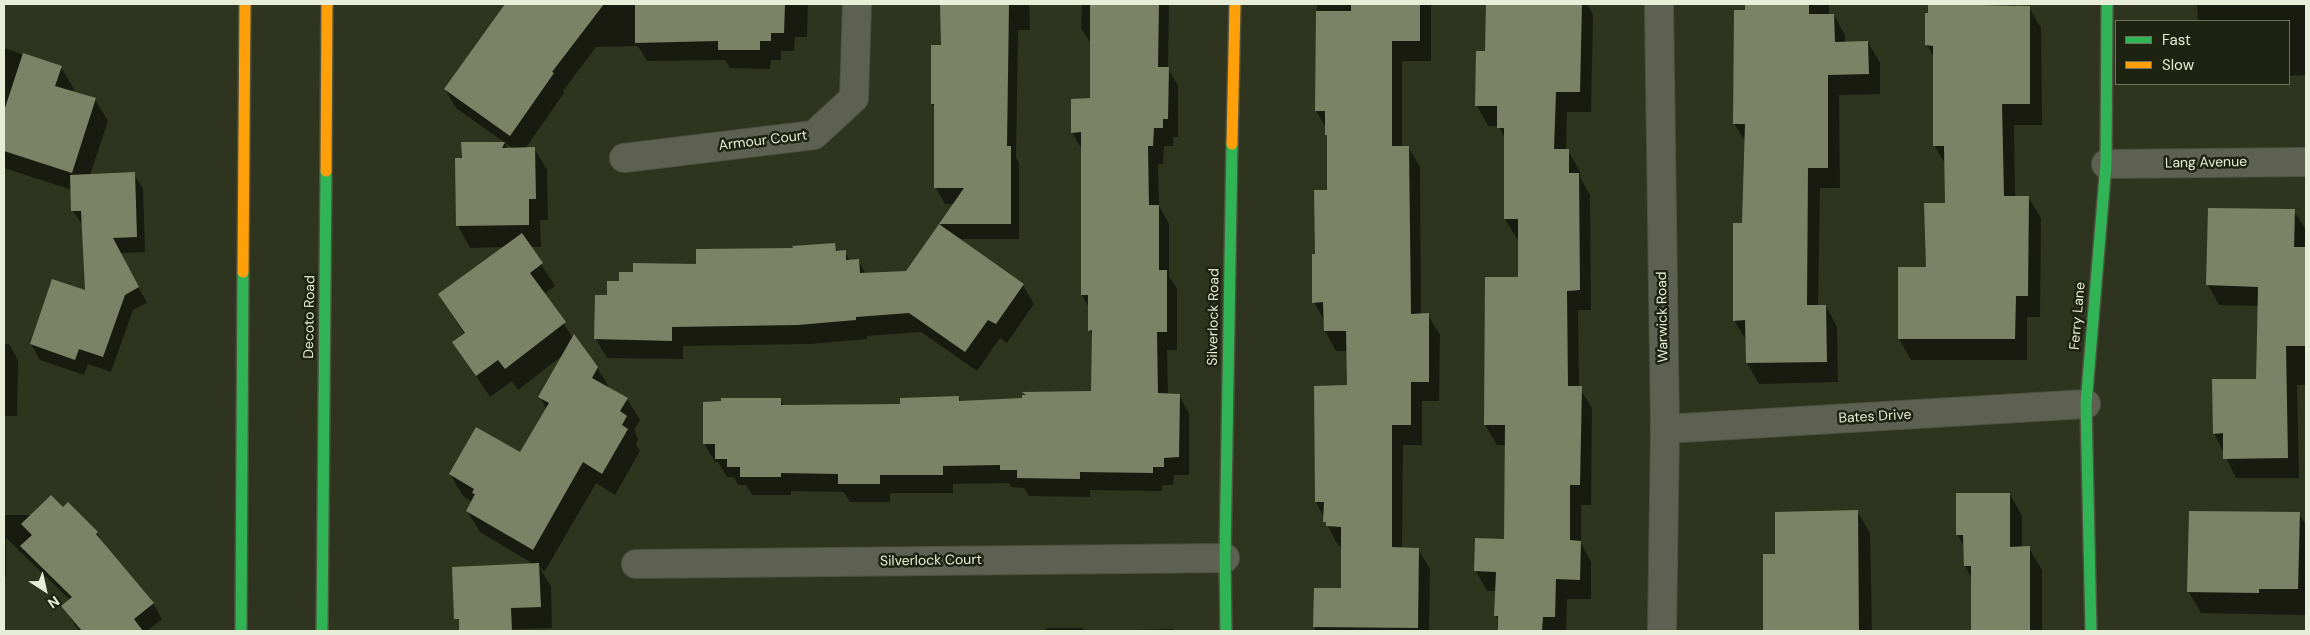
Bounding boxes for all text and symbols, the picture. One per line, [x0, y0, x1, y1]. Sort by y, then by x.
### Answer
legend [2115, 20, 2290, 85]
text: Fast [2162, 30, 2191, 50]
text: Slow [2162, 55, 2194, 75]
street label: Armour Court [718, 127, 808, 155]
street label: Lang Avenue [2165, 154, 2247, 172]
street label: Silverlock Road [1205, 268, 1223, 366]
street label: Warwick Road [1654, 271, 1672, 363]
street label: Decoto Road [301, 275, 319, 359]
street label: Ferry Lane [2067, 281, 2089, 351]
street label: Bates Drive [1838, 407, 1912, 427]
street label: Silverlock Court [880, 552, 982, 570]
north arrow [20, 565, 70, 615]
text: N [44, 592, 63, 613]

